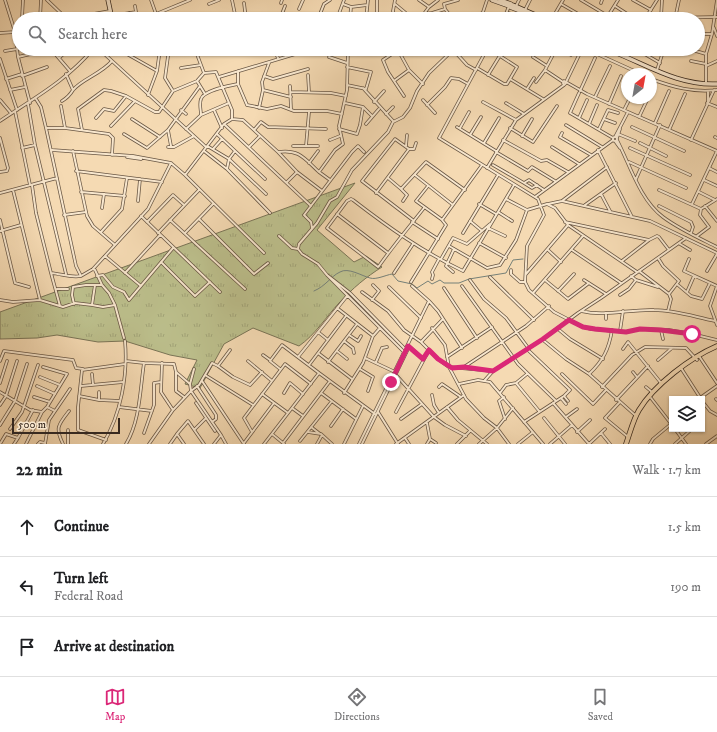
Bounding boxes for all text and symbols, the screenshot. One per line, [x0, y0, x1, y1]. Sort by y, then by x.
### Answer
search box [12, 12, 705, 56]
icon: search [26, 23, 48, 45]
text: Search here [58, 25, 127, 44]
north arrow [621, 68, 657, 104]
route start [683, 325, 701, 343]
route end [382, 373, 400, 391]
map controls [669, 396, 705, 432]
button: layers [669, 396, 705, 432]
scale bar [12, 416, 120, 435]
text: 500 m [18, 418, 46, 432]
text: 22 min [16, 459, 62, 481]
text: Walk · 1.7 km [632, 462, 701, 478]
icon: ahead [16, 516, 38, 538]
text: Continue [54, 517, 109, 536]
text: 1.5 km [668, 519, 701, 535]
text: Turn left [54, 569, 108, 588]
icon: left [16, 576, 38, 598]
text: 190 m [670, 579, 701, 595]
text: Federal Road [54, 588, 123, 604]
icon: arrive [16, 636, 38, 658]
text: Arrive at destination [54, 637, 174, 656]
tab: Map [104, 686, 126, 724]
tab: Directions [334, 686, 380, 724]
tab: Saved [588, 686, 613, 724]

